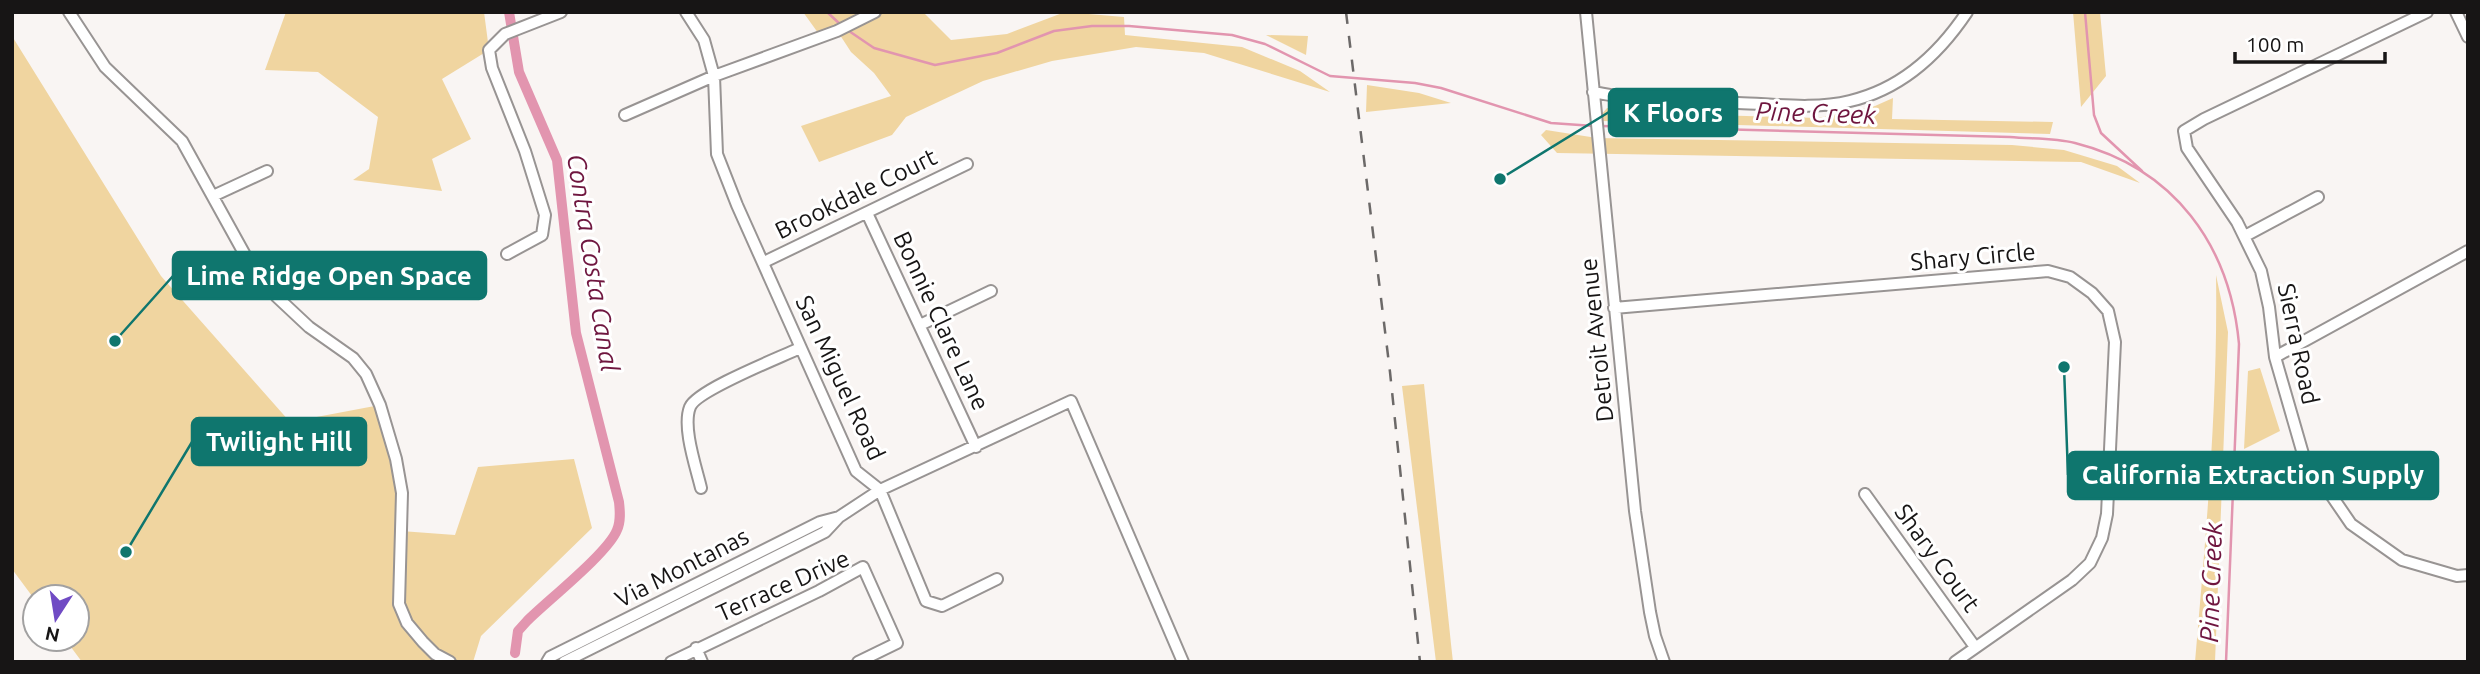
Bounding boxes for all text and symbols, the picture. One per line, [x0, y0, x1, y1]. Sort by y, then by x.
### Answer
scale bar [2235, 21, 2386, 65]
text: 100 m [2246, 32, 2304, 56]
callout: K Floors [1609, 89, 1737, 136]
water label: Pine Creek [1755, 96, 1878, 129]
text: K Floors [1623, 98, 1723, 127]
street label: Brookdale Court [771, 142, 942, 244]
water label: Contra Costa Canal [562, 152, 625, 374]
street label: Bonnie Clare Lane [888, 227, 995, 414]
street label: Shary Circle [1909, 238, 2037, 275]
callout: Lime Ridge Open Space [173, 252, 486, 299]
street label: Detroit Avenue [1574, 257, 1619, 423]
text: Lime Ridge Open Space [186, 261, 472, 290]
street label: Sierra Road [2272, 281, 2324, 407]
street label: San Miguel Road [790, 291, 890, 464]
callout: Twilight Hill [192, 418, 366, 465]
text: Twilight Hill [206, 427, 352, 456]
callout: California Extraction Supply [2068, 452, 2438, 499]
text: California Extraction Supply [2082, 460, 2424, 489]
street label: Shary Court [1889, 499, 1986, 617]
water label: Pine Creek [2194, 520, 2227, 643]
street label: Via Montanas [610, 522, 753, 613]
street label: Terrace Drive [712, 544, 853, 627]
north arrow [21, 583, 91, 653]
text: N [43, 622, 62, 647]

